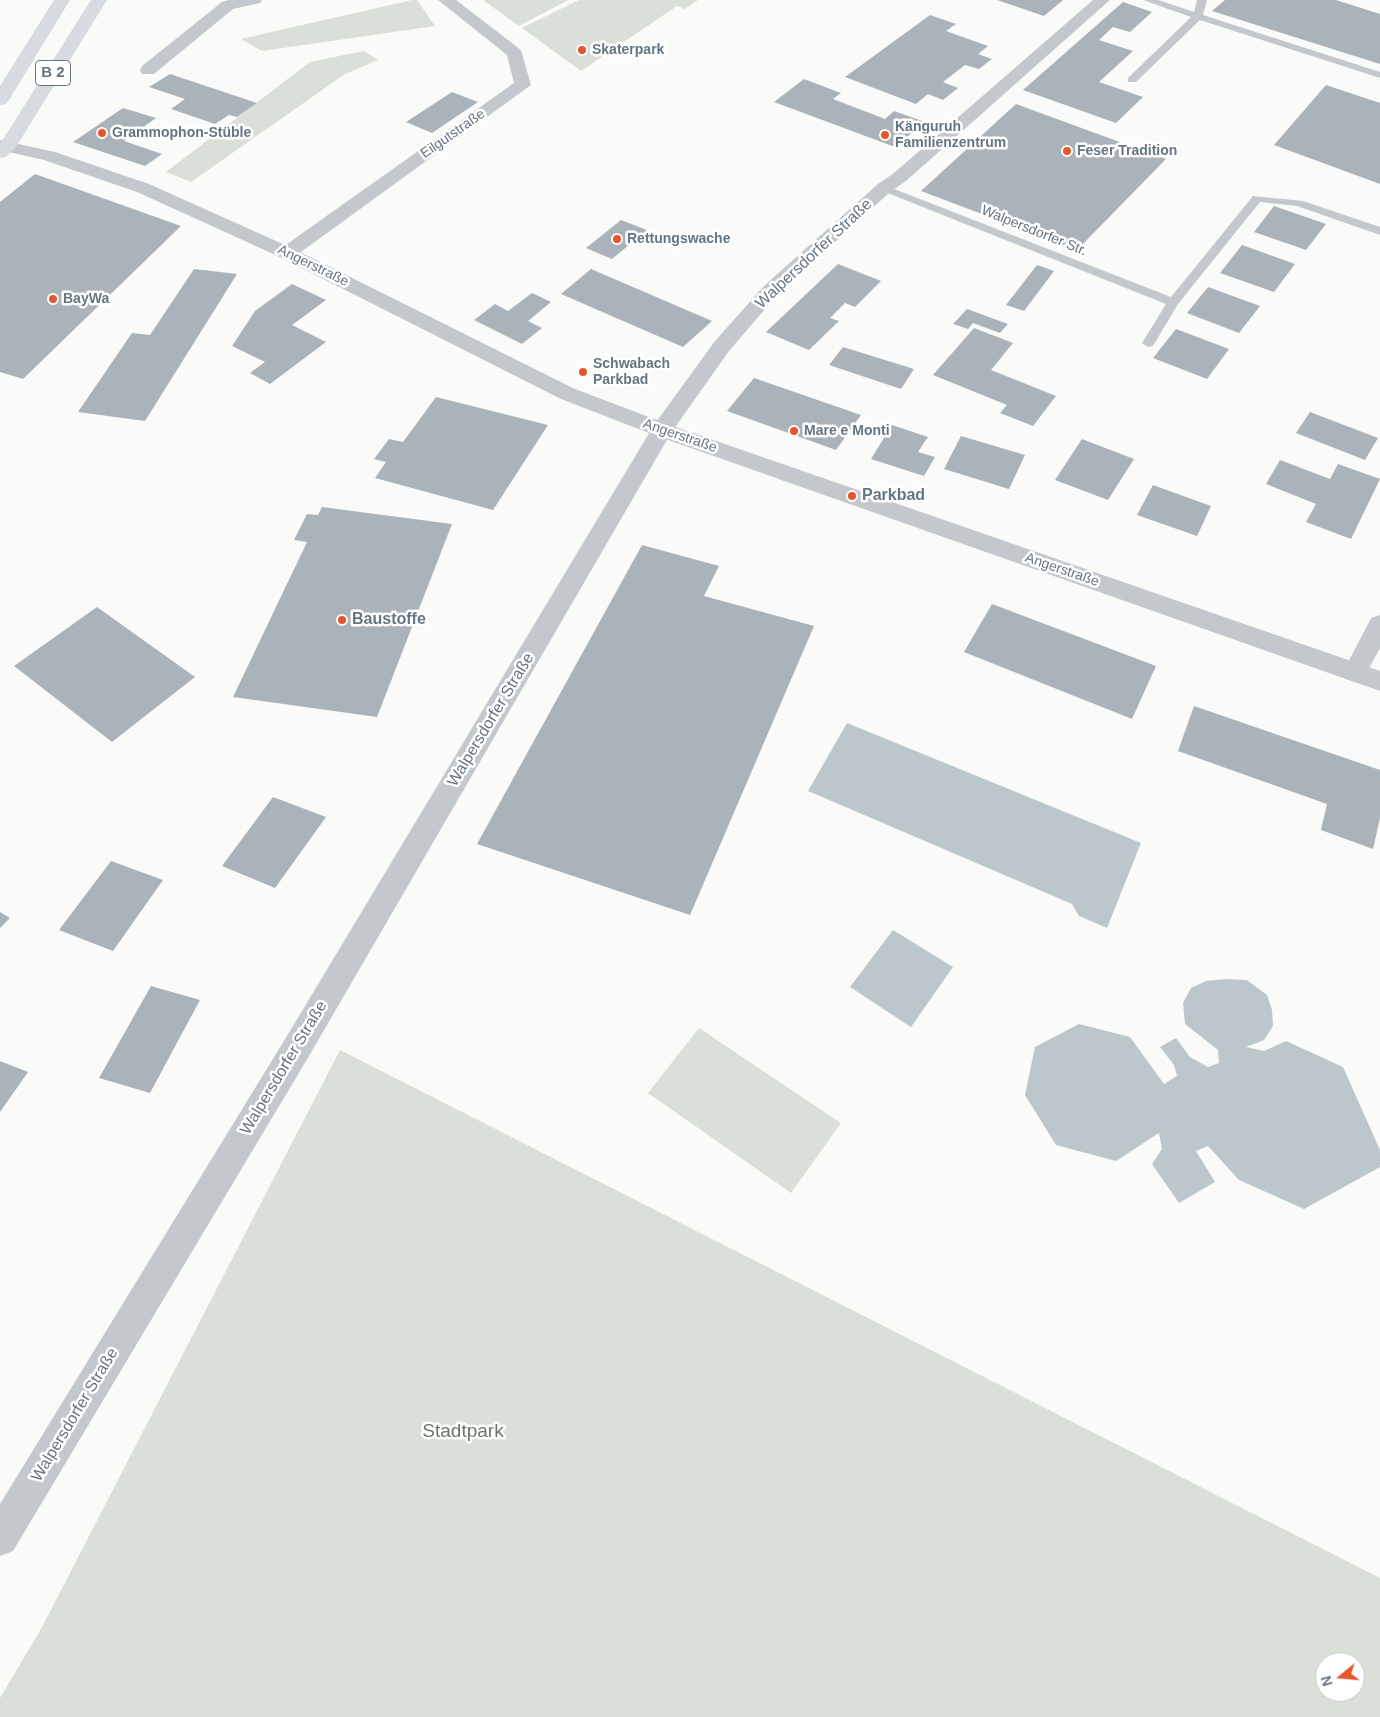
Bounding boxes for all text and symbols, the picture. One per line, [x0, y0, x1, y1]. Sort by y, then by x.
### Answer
place label: Skaterpark [592, 42, 664, 58]
marker: Skaterpark [576, 44, 588, 56]
road number: B 2 [36, 60, 70, 86]
street label: Eilgutstraße [418, 106, 488, 162]
place label: Känguruh Familienzentrum [895, 119, 1006, 152]
place label: Grammophon-Stüble [112, 125, 251, 141]
marker: Grammophon-Stüble [96, 127, 108, 139]
marker: Känguruh Familienzentrum [879, 129, 891, 141]
place label: Feser Tradition [1077, 143, 1177, 159]
marker: Feser Tradition [1061, 145, 1073, 157]
street label: Walpersdorfer Straße [752, 195, 876, 313]
street label: Walpersdorfer Str. [979, 202, 1089, 260]
place label: Rettungswache [627, 231, 730, 247]
marker: Rettungswache [611, 233, 623, 245]
street label: Angerstraße [275, 242, 351, 290]
place label: BayWa [63, 291, 109, 307]
marker: BayWa [47, 293, 59, 305]
place label: Schwabach Parkbad [593, 356, 670, 388]
marker: Schwabach Parkbad [577, 366, 589, 378]
street label: Angerstraße [641, 416, 719, 456]
place label: Mare e Monti [804, 423, 890, 439]
marker: Mare e Monti [788, 425, 800, 437]
place label: Parkbad [862, 486, 925, 506]
marker: Parkbad [846, 490, 858, 502]
street label: Angerstraße [1023, 550, 1101, 590]
place label: Baustoffe [352, 610, 426, 630]
marker: Baustoffe [336, 614, 348, 626]
street label: Walpersdorfer Straße [444, 650, 538, 790]
street label: Walpersdorfer Straße [237, 998, 331, 1138]
street label: Walpersdorfer Straße [28, 1345, 122, 1485]
park label: Stadtpark [422, 1421, 504, 1443]
north arrow [1315, 1652, 1365, 1702]
text: N [1317, 1674, 1336, 1688]

